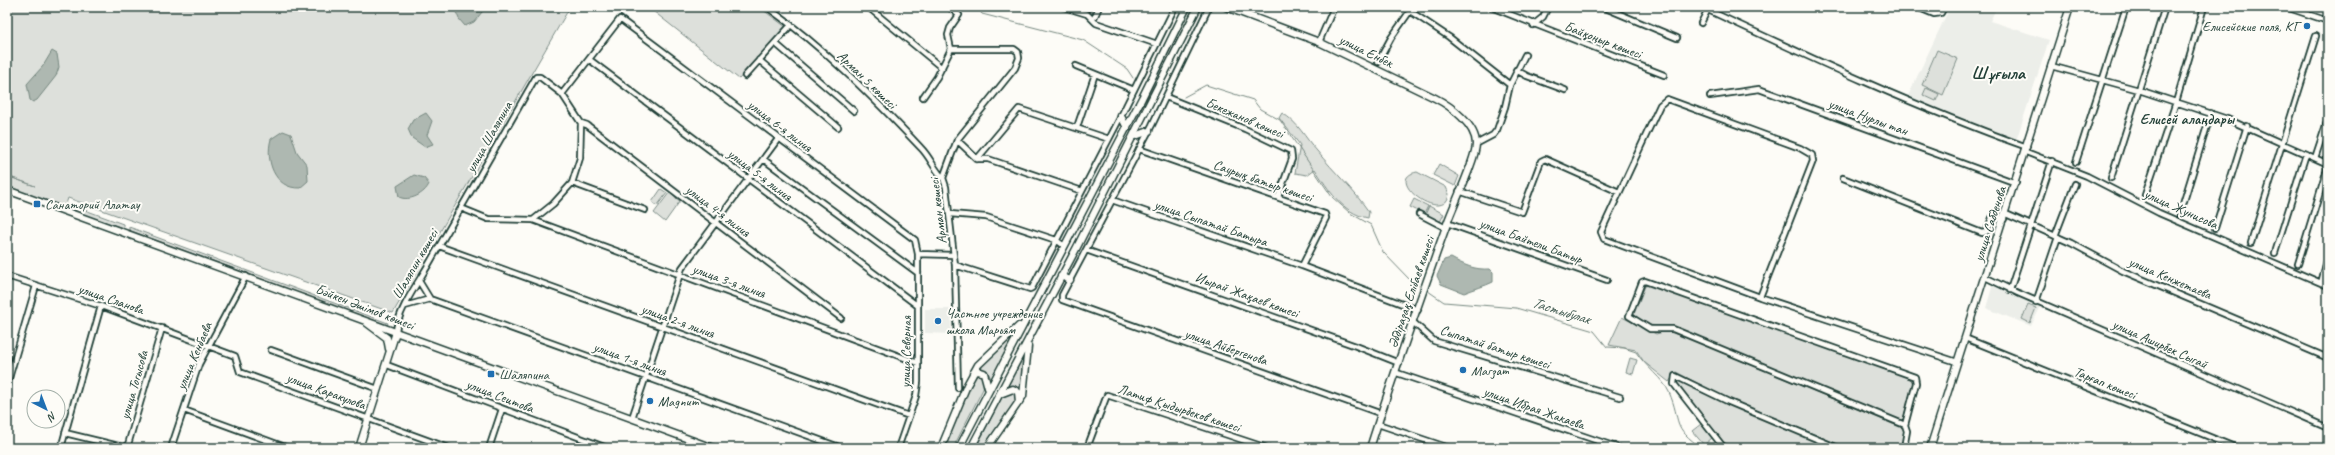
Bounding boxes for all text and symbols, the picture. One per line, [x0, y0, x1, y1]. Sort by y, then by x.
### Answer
street label: Байқоңыр көшесі [1562, 18, 1646, 63]
place label: Елисейские поля, КГ [2202, 18, 2302, 35]
marker: Елисейские поля, КГ [2302, 21, 2312, 31]
street label: улица Енбек [1335, 30, 1397, 72]
street label: Арман 5 көшесі [834, 48, 902, 114]
district label: Шұғыла [1971, 62, 2027, 84]
street label: Бекежанов көшесі [1203, 94, 1289, 143]
street label: улица Нурлы тан [1825, 94, 1911, 140]
street label: улица 6-я линия [744, 96, 816, 156]
street label: улица Шаляпина [461, 98, 517, 176]
district label: Елисей алаңдары [2140, 110, 2236, 129]
street label: улица 5-я линия [724, 145, 796, 205]
street label: Саурық батыр көшесі [1211, 156, 1317, 207]
street label: Арман көшесі [925, 175, 950, 245]
street label: улица 4-я линия [682, 181, 754, 241]
street label: улица Сабденова [1970, 184, 2010, 265]
street label: улица Жунисова [2141, 185, 2221, 233]
street label: улица Сыпатай Батыра [1151, 195, 1271, 251]
place label: Санаторий Алатау [45, 196, 141, 213]
marker: Санаторий Алатау [32, 199, 42, 209]
street label: улица Байтели Батыр [1476, 214, 1585, 268]
street label: Шаляпин көшесі [388, 224, 443, 302]
street label: Әбдіразақ Елібаев көшесі [1384, 232, 1439, 350]
street label: улица Кенжетаева [2125, 253, 2215, 304]
street label: улица 3-я линия [689, 260, 769, 302]
street label: Иырай Жақаев көшесі [1193, 268, 1303, 322]
street label: улица Сланова [75, 280, 147, 319]
street label: Бәйкен Әшімов көшесі [313, 280, 419, 334]
water label: Тастыбулак [1530, 293, 1595, 330]
street label: улица 2-я линия [638, 300, 718, 342]
place label: Частное учреждение школа Марьям [946, 305, 1044, 338]
street label: улица Северная [897, 315, 915, 389]
street label: улица Аширбек Сыгай [2109, 315, 2211, 373]
marker: Частное учреждение школа Марьям [933, 316, 943, 326]
street label: улица Кенбаева [172, 319, 216, 393]
street label: Сыпатай батыр көшесі [1438, 321, 1554, 374]
street label: улица Айбергенова [1182, 325, 1270, 369]
street label: улица 1-я линия [590, 338, 670, 380]
street label: улица Тогысова [116, 347, 152, 422]
place label: Магзат [1471, 362, 1510, 379]
street label: Тарғап көшесі [2071, 363, 2141, 404]
marker: Магзат [1458, 365, 1468, 375]
place label: Шаляпина [499, 366, 550, 383]
street label: улица Каракулова [283, 369, 369, 414]
marker: Шаляпина [486, 369, 496, 379]
street label: улица Сеитова [463, 375, 537, 417]
street label: Латиф Қыдырбеков көшесі [1116, 380, 1245, 437]
street label: улица Ибрая Жакаева [1480, 382, 1588, 434]
north arrow [26, 389, 66, 429]
place label: Magnum [658, 393, 700, 410]
marker: Magnum [645, 396, 655, 406]
text: N [44, 409, 60, 425]

